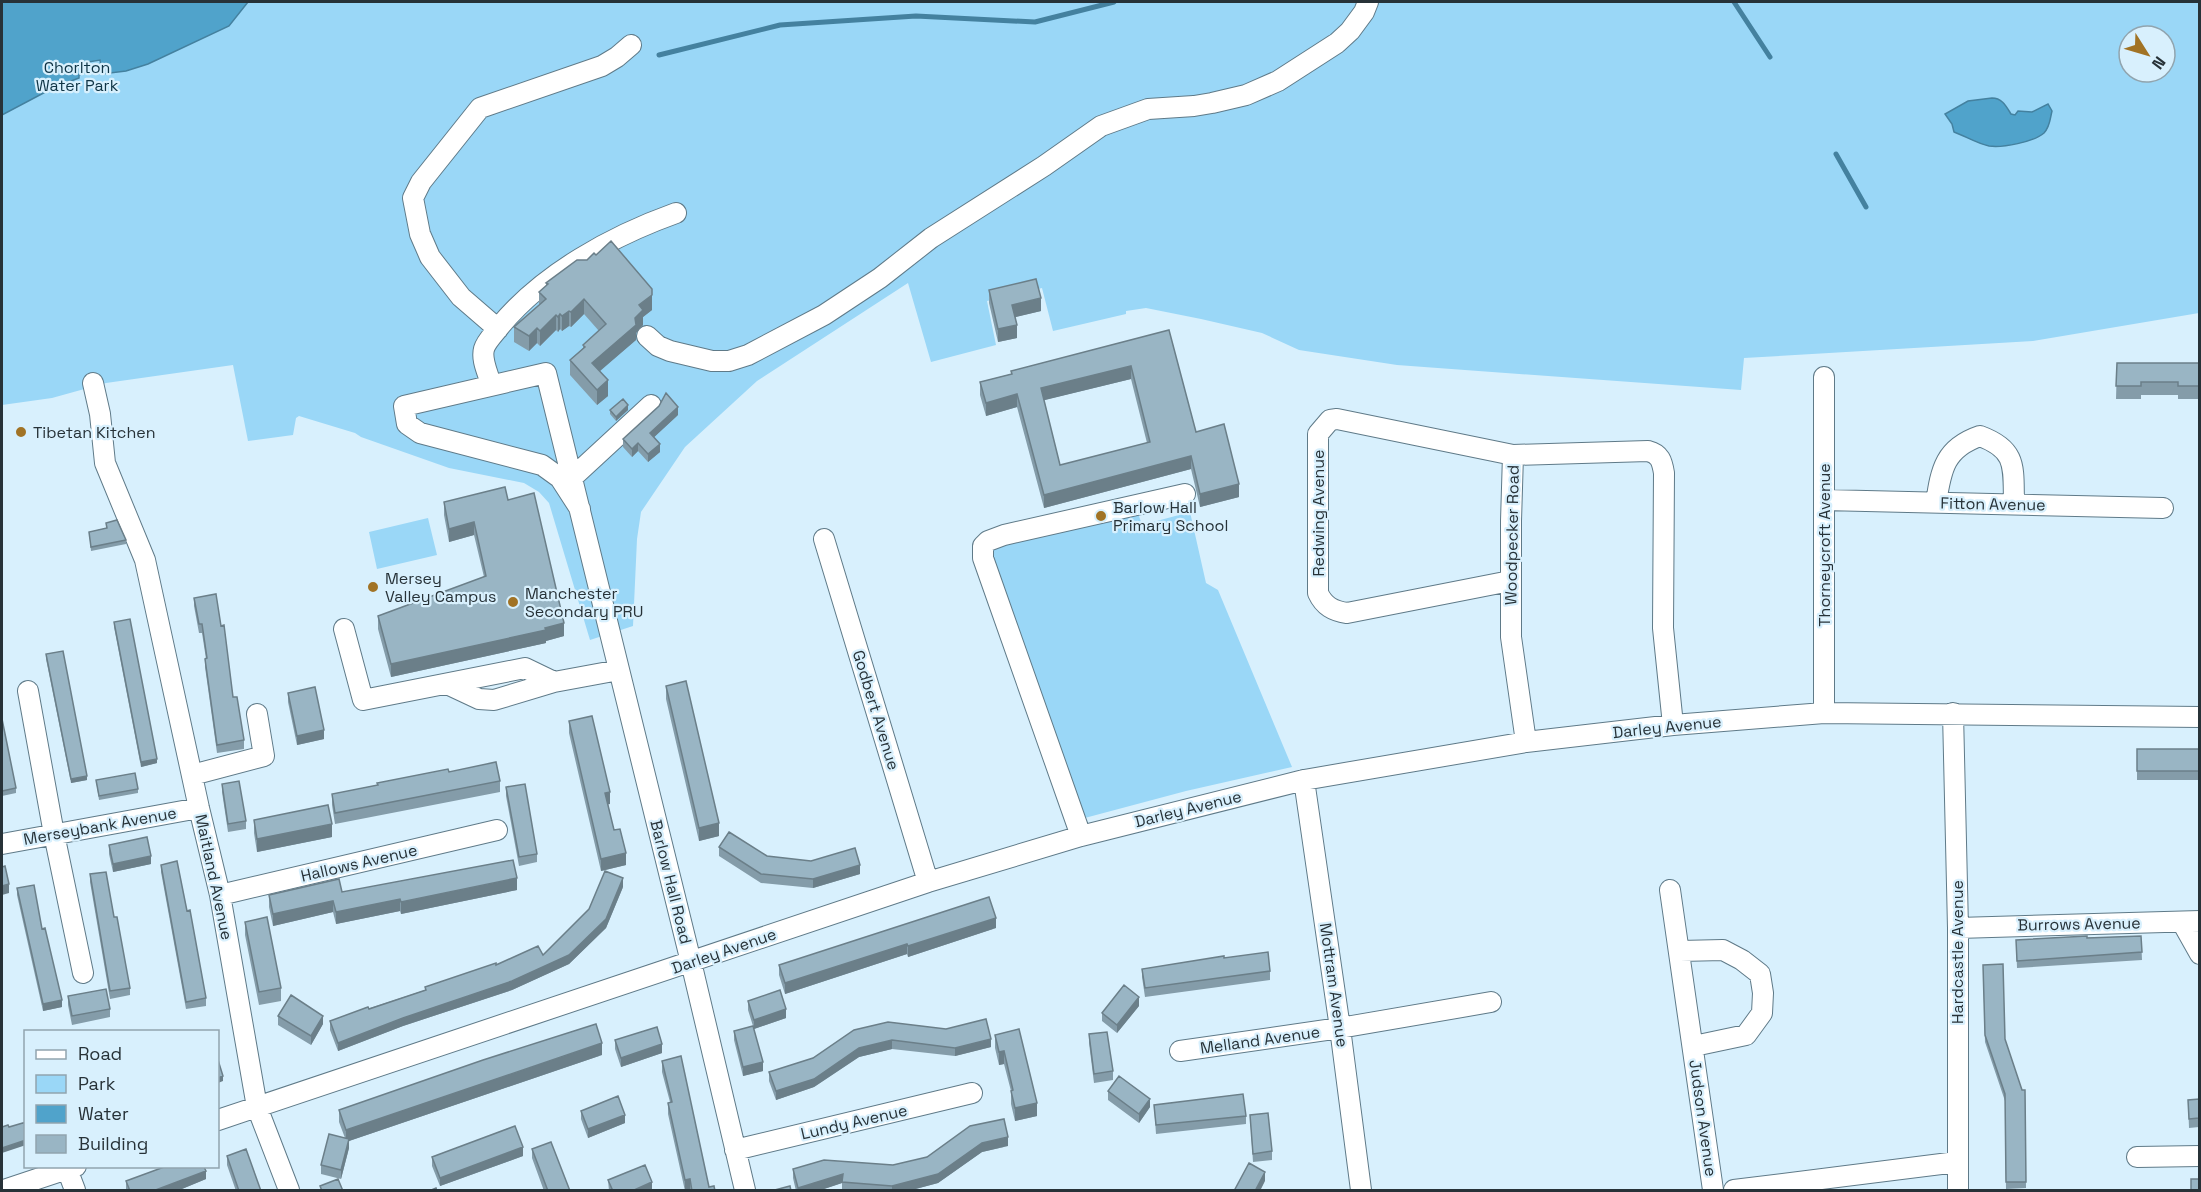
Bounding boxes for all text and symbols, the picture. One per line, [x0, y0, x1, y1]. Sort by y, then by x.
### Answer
north arrow [2117, 24, 2177, 84]
text: N [2147, 52, 2170, 73]
park label: Chorlton Water Park [36, 57, 119, 96]
place label: Tibetan Kitchen [33, 422, 156, 443]
marker: Tibetan Kitchen [14, 425, 28, 439]
street label: Redwing Avenue [1308, 449, 1329, 577]
street label: Thorneycroft Avenue [1814, 463, 1835, 627]
street label: Woodpecker Road [1500, 465, 1524, 605]
street label: Fitton Avenue [1940, 493, 2046, 515]
place label: Barlow Hall Primary School [1113, 497, 1228, 536]
marker: Barlow Hall Primary School [1094, 509, 1108, 523]
place label: Mersey Valley Campus [385, 568, 497, 607]
marker: Mersey Valley Campus [366, 580, 380, 594]
place label: Manchester Secondary PRU [525, 583, 643, 622]
marker: Manchester Secondary PRU [506, 595, 520, 609]
street label: Godbert Avenue [848, 647, 904, 773]
street label: Darley Avenue [1611, 711, 1723, 743]
street label: Darley Avenue [1132, 786, 1244, 832]
street label: Merseybank Avenue [22, 802, 178, 850]
street label: Maitland Avenue [190, 812, 238, 942]
street label: Barlow Hall Road [645, 818, 697, 946]
street label: Hallows Avenue [299, 839, 419, 887]
street label: Hardcastle Avenue [1947, 880, 1968, 1024]
street label: Burrows Avenue [2017, 912, 2141, 936]
street label: Mottram Avenue [1315, 921, 1353, 1049]
street label: Darley Avenue [669, 923, 779, 979]
street label: Melland Avenue [1199, 1021, 1321, 1059]
legend [24, 1030, 219, 1168]
text: Road [78, 1042, 122, 1065]
street label: Judson Avenue [1684, 1058, 1722, 1178]
text: Park [78, 1072, 116, 1095]
street label: Lundy Avenue [799, 1100, 909, 1144]
text: Water [78, 1102, 129, 1125]
text: Building [78, 1132, 148, 1155]

